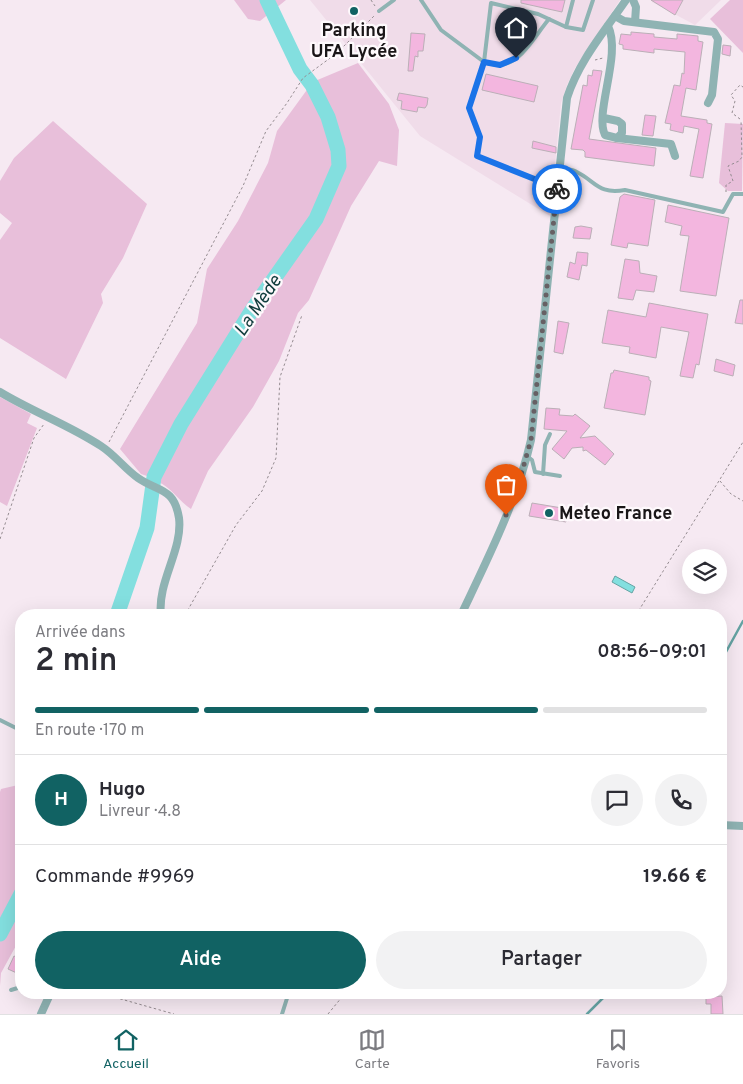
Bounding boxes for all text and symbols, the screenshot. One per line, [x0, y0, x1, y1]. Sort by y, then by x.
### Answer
marker: Parking UFA Lycée [348, 5, 360, 17]
pin [495, 7, 537, 58]
icon: home [502, 14, 530, 42]
place label: Parking UFA Lycée [311, 20, 397, 64]
courier [532, 164, 582, 214]
icon: bike [543, 175, 571, 203]
water label: La Mède [229, 271, 288, 341]
pin [485, 464, 527, 515]
icon: bag [492, 471, 520, 499]
place label: Meteo France [559, 503, 672, 526]
marker: Meteo France [543, 507, 555, 519]
map controls [682, 549, 727, 594]
button: layers [682, 549, 727, 594]
text: Arrivée dans [35, 623, 125, 643]
text: 08:56–09:01 [597, 640, 707, 664]
text: 2 min [35, 642, 117, 682]
text: En route · 170 m [35, 721, 144, 741]
button: chat [591, 774, 643, 826]
button: phone [655, 774, 707, 826]
text: Hugo [99, 778, 145, 802]
text: H [54, 788, 68, 812]
text: Livreur · 4.8 [99, 802, 181, 822]
text: Commande #9969 [35, 865, 195, 889]
text: 19.66 € [643, 865, 707, 889]
button: Aide [35, 931, 366, 989]
button: Partager [376, 931, 707, 989]
tab: Accueil [103, 1026, 149, 1073]
tab: Carte [355, 1026, 390, 1073]
tab: Favoris [596, 1026, 640, 1073]

